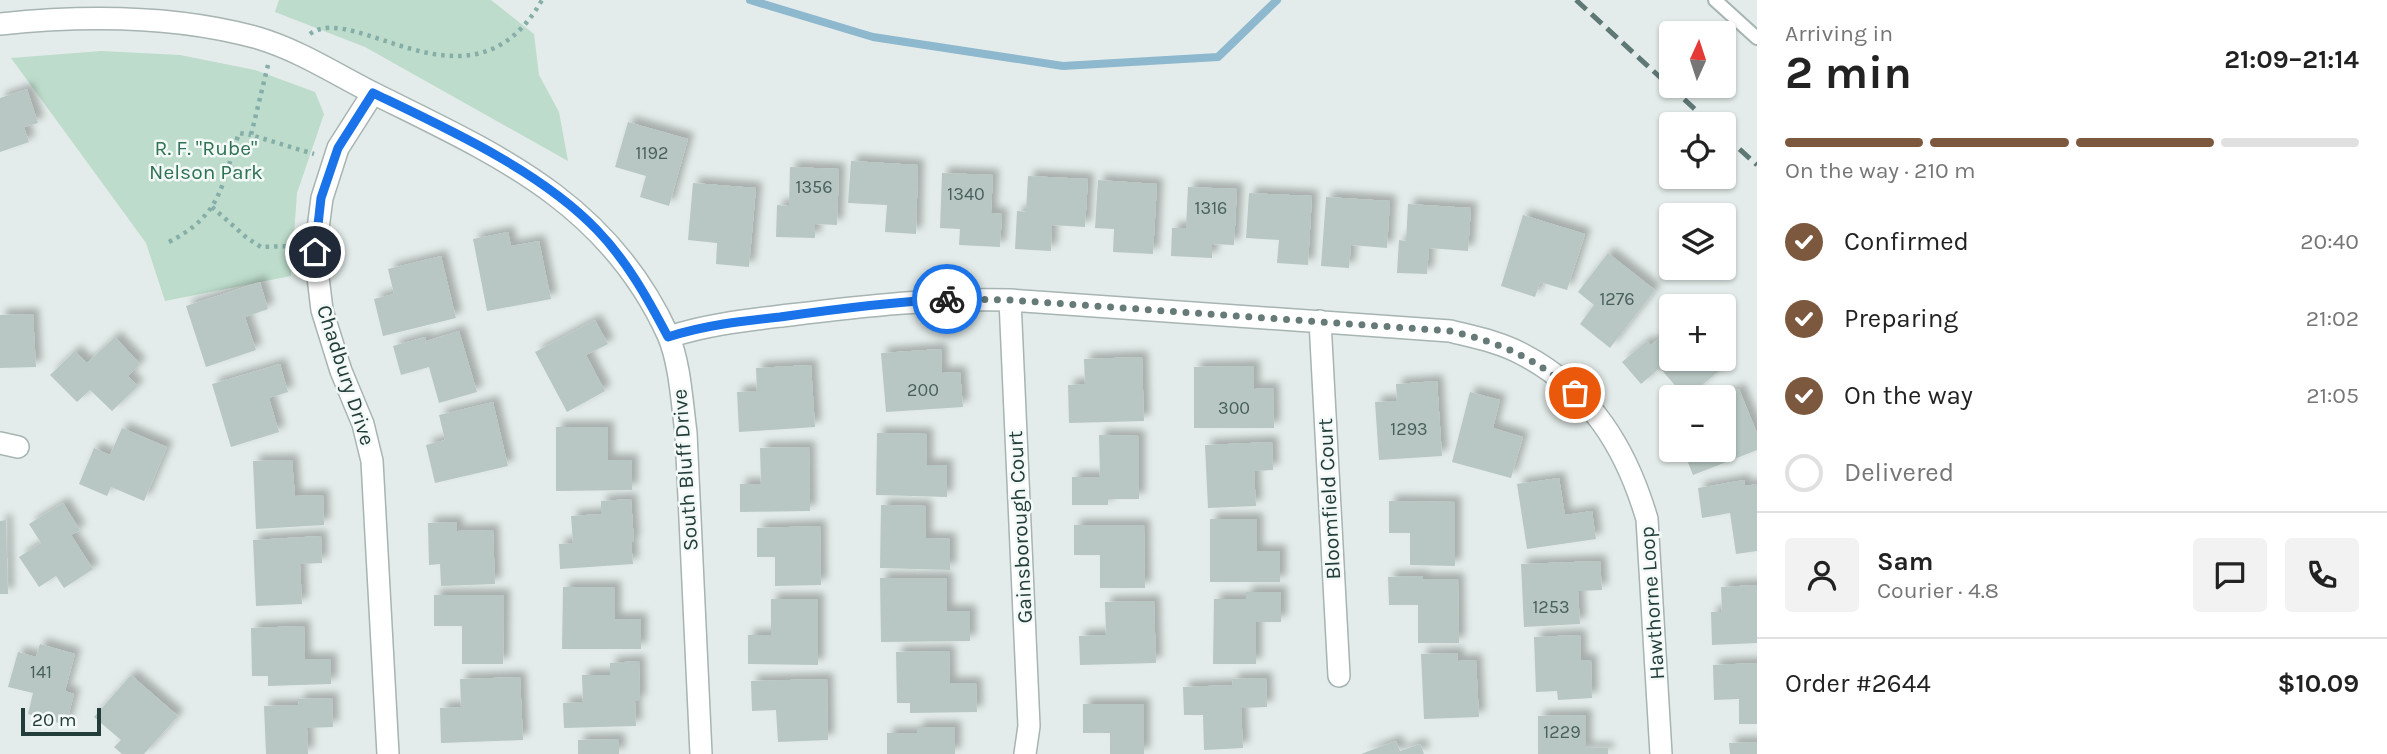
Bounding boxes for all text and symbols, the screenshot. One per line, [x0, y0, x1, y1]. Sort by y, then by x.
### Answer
text: Arriving in [1785, 20, 1893, 47]
north arrow [1659, 21, 1736, 98]
map controls [1659, 21, 1736, 462]
text: 21:09–21:14 [2224, 44, 2359, 75]
text: 2 min [1785, 46, 1912, 100]
button: locate [1659, 112, 1736, 189]
park label: R. F. "Rube" Nelson Park [149, 136, 263, 184]
house number: 1192 [636, 142, 668, 164]
text: On the way · 210 m [1785, 157, 1976, 184]
house number: 1356 [795, 176, 833, 198]
house number: 1340 [947, 183, 985, 205]
house number: 1316 [1195, 197, 1227, 219]
button: layers [1659, 203, 1736, 280]
pin [285, 222, 345, 282]
icon: check [1785, 223, 1823, 261]
text: Confirmed [1844, 226, 1969, 257]
text: 20:40 [2300, 228, 2359, 255]
icon: home [296, 233, 334, 271]
courier [912, 264, 982, 334]
icon: bike [928, 280, 966, 318]
house number: 1276 [1599, 288, 1635, 310]
button: + [1659, 294, 1736, 371]
icon: check [1785, 300, 1823, 338]
street label: Chadbury Drive [312, 302, 380, 448]
text: Preparing [1844, 303, 1958, 334]
text: 21:02 [2306, 305, 2359, 332]
pin [1545, 363, 1605, 423]
icon: bag [1556, 374, 1594, 412]
icon: check [1785, 377, 1823, 415]
house number: 200 [907, 379, 939, 401]
text: On the way [1844, 380, 1973, 411]
text: 21:05 [2306, 382, 2359, 409]
button: − [1659, 385, 1736, 462]
street label: South Bluff Drive [667, 388, 703, 552]
house number: 300 [1218, 397, 1250, 419]
street label: Bloomfield Court [1313, 418, 1345, 580]
house number: 1293 [1390, 418, 1428, 440]
street label: Gainsborough Court [1003, 430, 1037, 624]
text: Delivered [1844, 457, 1954, 488]
street label: Hawthorne Loop [1635, 525, 1669, 681]
button: person [1785, 538, 1859, 612]
button: chat [2193, 538, 2267, 612]
button: phone [2285, 538, 2359, 612]
text: Sam [1877, 546, 1933, 577]
text: Courier · 4.8 [1877, 577, 1999, 604]
house number: 1253 [1532, 596, 1570, 618]
house number: 141 [30, 661, 52, 683]
text: Order #2644 [1785, 668, 1931, 699]
text: $10.09 [2277, 668, 2359, 699]
scale bar [21, 705, 102, 737]
text: 20 m [32, 709, 77, 731]
house number: 1229 [1543, 721, 1581, 743]

